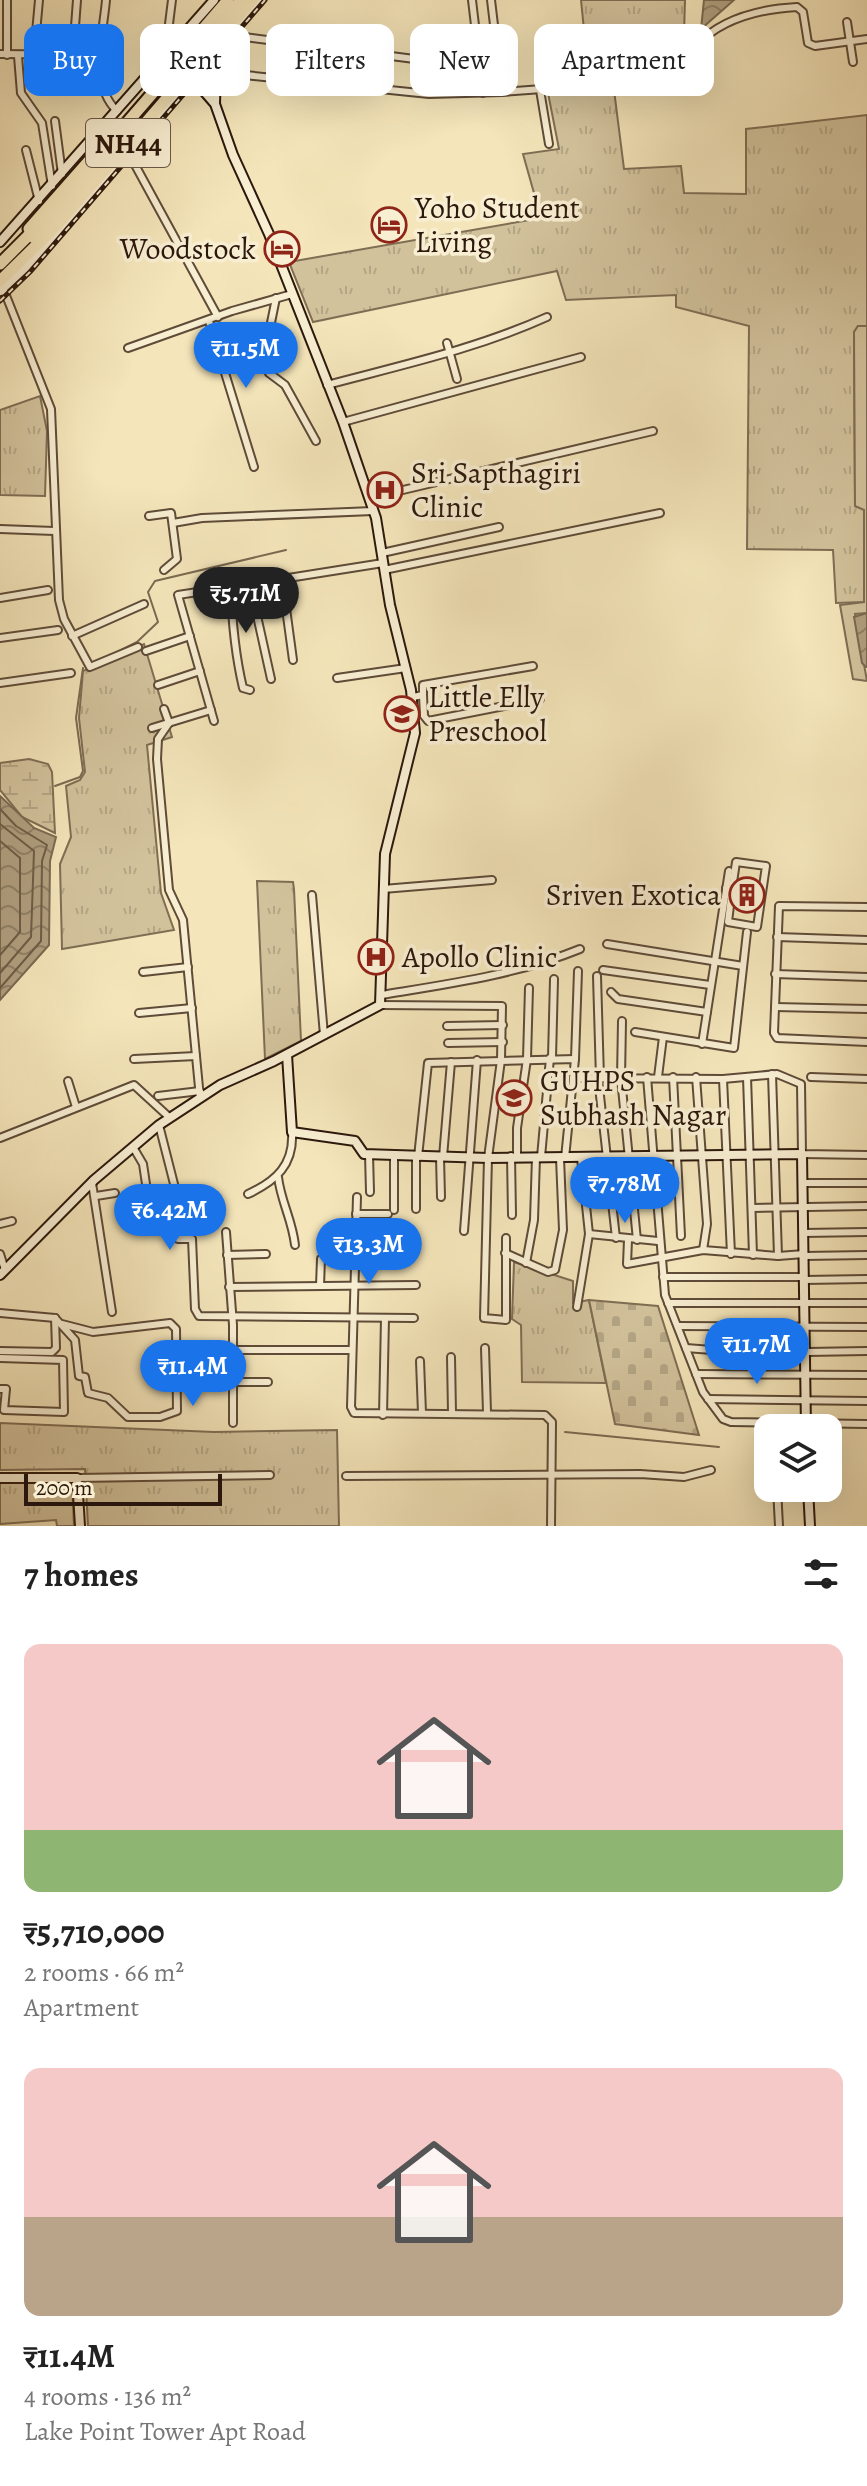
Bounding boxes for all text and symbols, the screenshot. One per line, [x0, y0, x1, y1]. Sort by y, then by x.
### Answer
chip: Buy [24, 24, 124, 96]
chip: Rent [140, 24, 250, 96]
chip: Filters [266, 24, 394, 96]
chip: New [410, 24, 518, 96]
chip: Apartment [534, 24, 714, 96]
road number: NH44 [86, 119, 170, 167]
place label: Yoho Student Living [414, 188, 580, 262]
hotel icon: Yoho Student Living [370, 206, 408, 244]
place label: Woodstock [119, 229, 256, 269]
hotel icon: Woodstock [263, 230, 301, 268]
pin: ₹11.5M [181, 322, 311, 390]
text: ₹11.5M [212, 330, 280, 365]
place label: Sri Sapthagiri Clinic [411, 453, 581, 527]
hospital icon: Sri Sapthagiri Clinic [366, 471, 404, 509]
pin: ₹5.71M [181, 567, 311, 635]
text: ₹5.71M [211, 575, 281, 610]
place label: Little Elly Preschool [428, 677, 547, 751]
school or university icon: Little Elly Preschool [383, 695, 421, 733]
place label: Sriven Exotica [546, 875, 721, 915]
building icon: Sriven Exotica [728, 876, 766, 914]
place label: Apollo Clinic [401, 937, 557, 977]
hospital icon: Apollo Clinic [357, 938, 395, 976]
place label: GUHPS Subhash Nagar [540, 1061, 726, 1135]
school or university icon: GUHPS Subhash Nagar [495, 1079, 533, 1117]
pin: ₹7.78M [560, 1157, 690, 1225]
text: ₹7.78M [588, 1165, 662, 1200]
pin: ₹6.42M [105, 1184, 235, 1252]
text: ₹6.42M [132, 1192, 208, 1227]
pin: ₹13.3M [304, 1218, 434, 1286]
text: ₹13.3M [334, 1226, 404, 1261]
pin: ₹11.7M [692, 1318, 822, 1386]
text: ₹11.7M [723, 1326, 791, 1361]
pin: ₹11.4M [128, 1340, 258, 1408]
text: ₹11.4M [158, 1348, 228, 1383]
map controls [754, 1414, 842, 1502]
button: layers [754, 1414, 842, 1502]
scale bar [24, 1470, 222, 1506]
text: 200 m [36, 1473, 93, 1503]
text: 7 homes [24, 1551, 139, 1598]
icon: filters [799, 1552, 843, 1596]
icon: home [362, 1696, 506, 1840]
text: ₹5,710,000 [24, 1908, 165, 1955]
text: 2 rooms · 66 m² [24, 1955, 184, 1990]
text: Apartment [24, 1990, 139, 2025]
icon: home [362, 2120, 506, 2264]
text: ₹11.4M [24, 2332, 115, 2379]
text: 4 rooms · 136 m² [24, 2379, 191, 2414]
text: Lake Point Tower Apt Road [24, 2414, 306, 2449]

